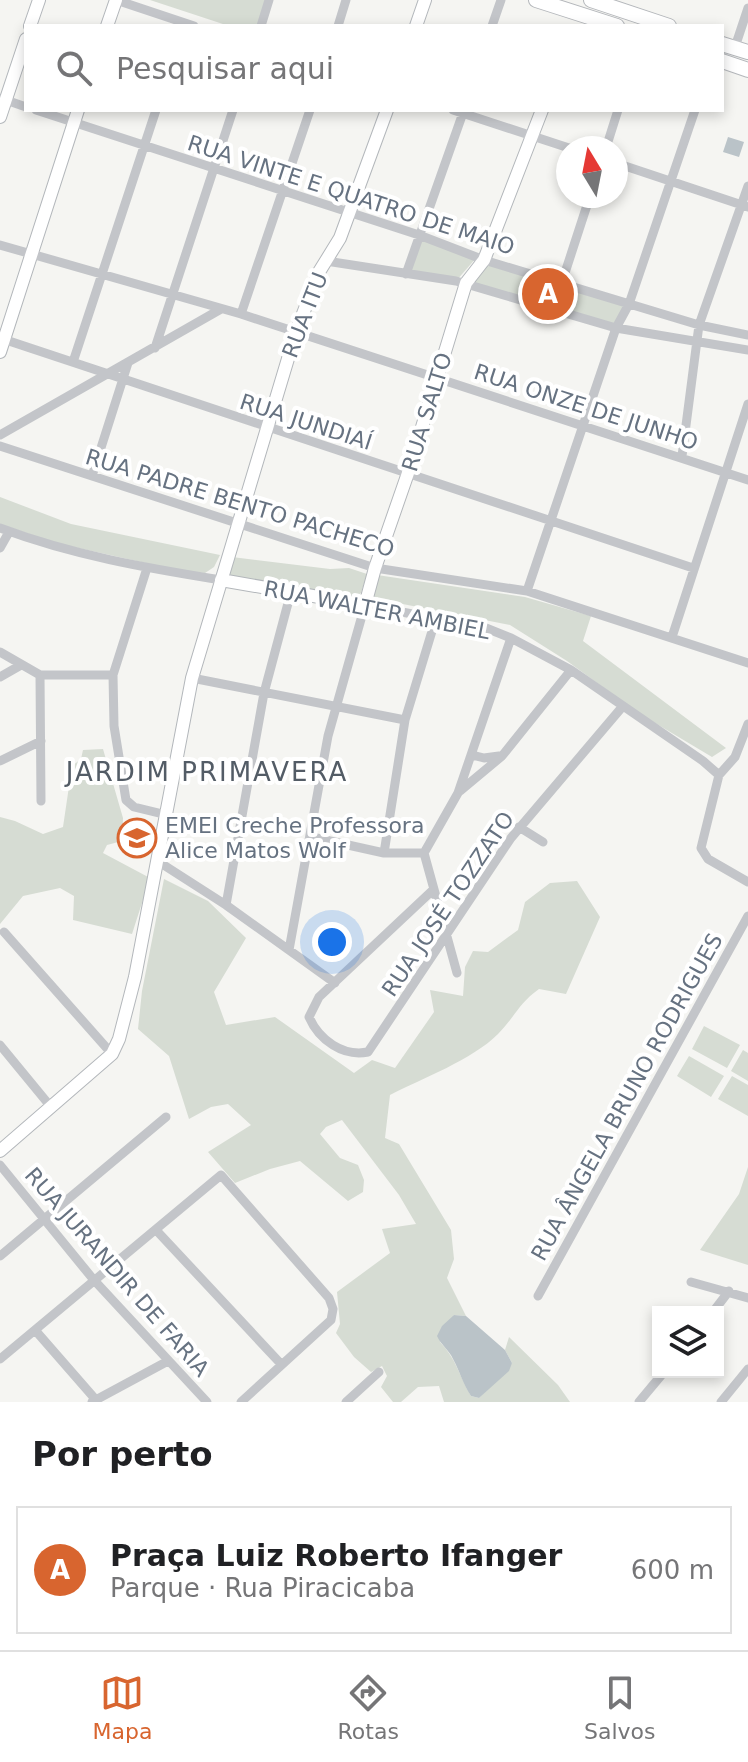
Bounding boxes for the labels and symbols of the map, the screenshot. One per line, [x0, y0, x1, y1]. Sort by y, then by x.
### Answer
street label: RUA VINTE E QUATRO DE MAIO [184, 130, 518, 260]
north arrow [556, 136, 628, 208]
pin: A [522, 264, 574, 324]
street label: RUA ITU [277, 269, 333, 361]
street label: RUA SALTO [397, 350, 457, 474]
street label: RUA ONZE DE JUNHO [471, 359, 701, 455]
street label: RUA JUNDIAÍ [237, 389, 375, 455]
street label: RUA PADRE BENTO PACHECO [83, 444, 397, 562]
street label: RUA WALTER AMBIEL [262, 576, 493, 644]
district label: JARDIM PRIMAVERA [64, 757, 348, 787]
street label: RUA JOSÉ TOZZATO [377, 807, 519, 1001]
place label: EMEI Creche Professora Alice Matos Wolf [165, 813, 424, 863]
school or university icon: EMEI Creche Professora Alice Matos Wolf [116, 817, 158, 859]
your location [312, 922, 352, 962]
street label: RUA ÂNGELA BRUNO RODRIGUES [526, 929, 728, 1265]
street label: RUA JURANDIR DE FARIA [20, 1163, 214, 1381]

